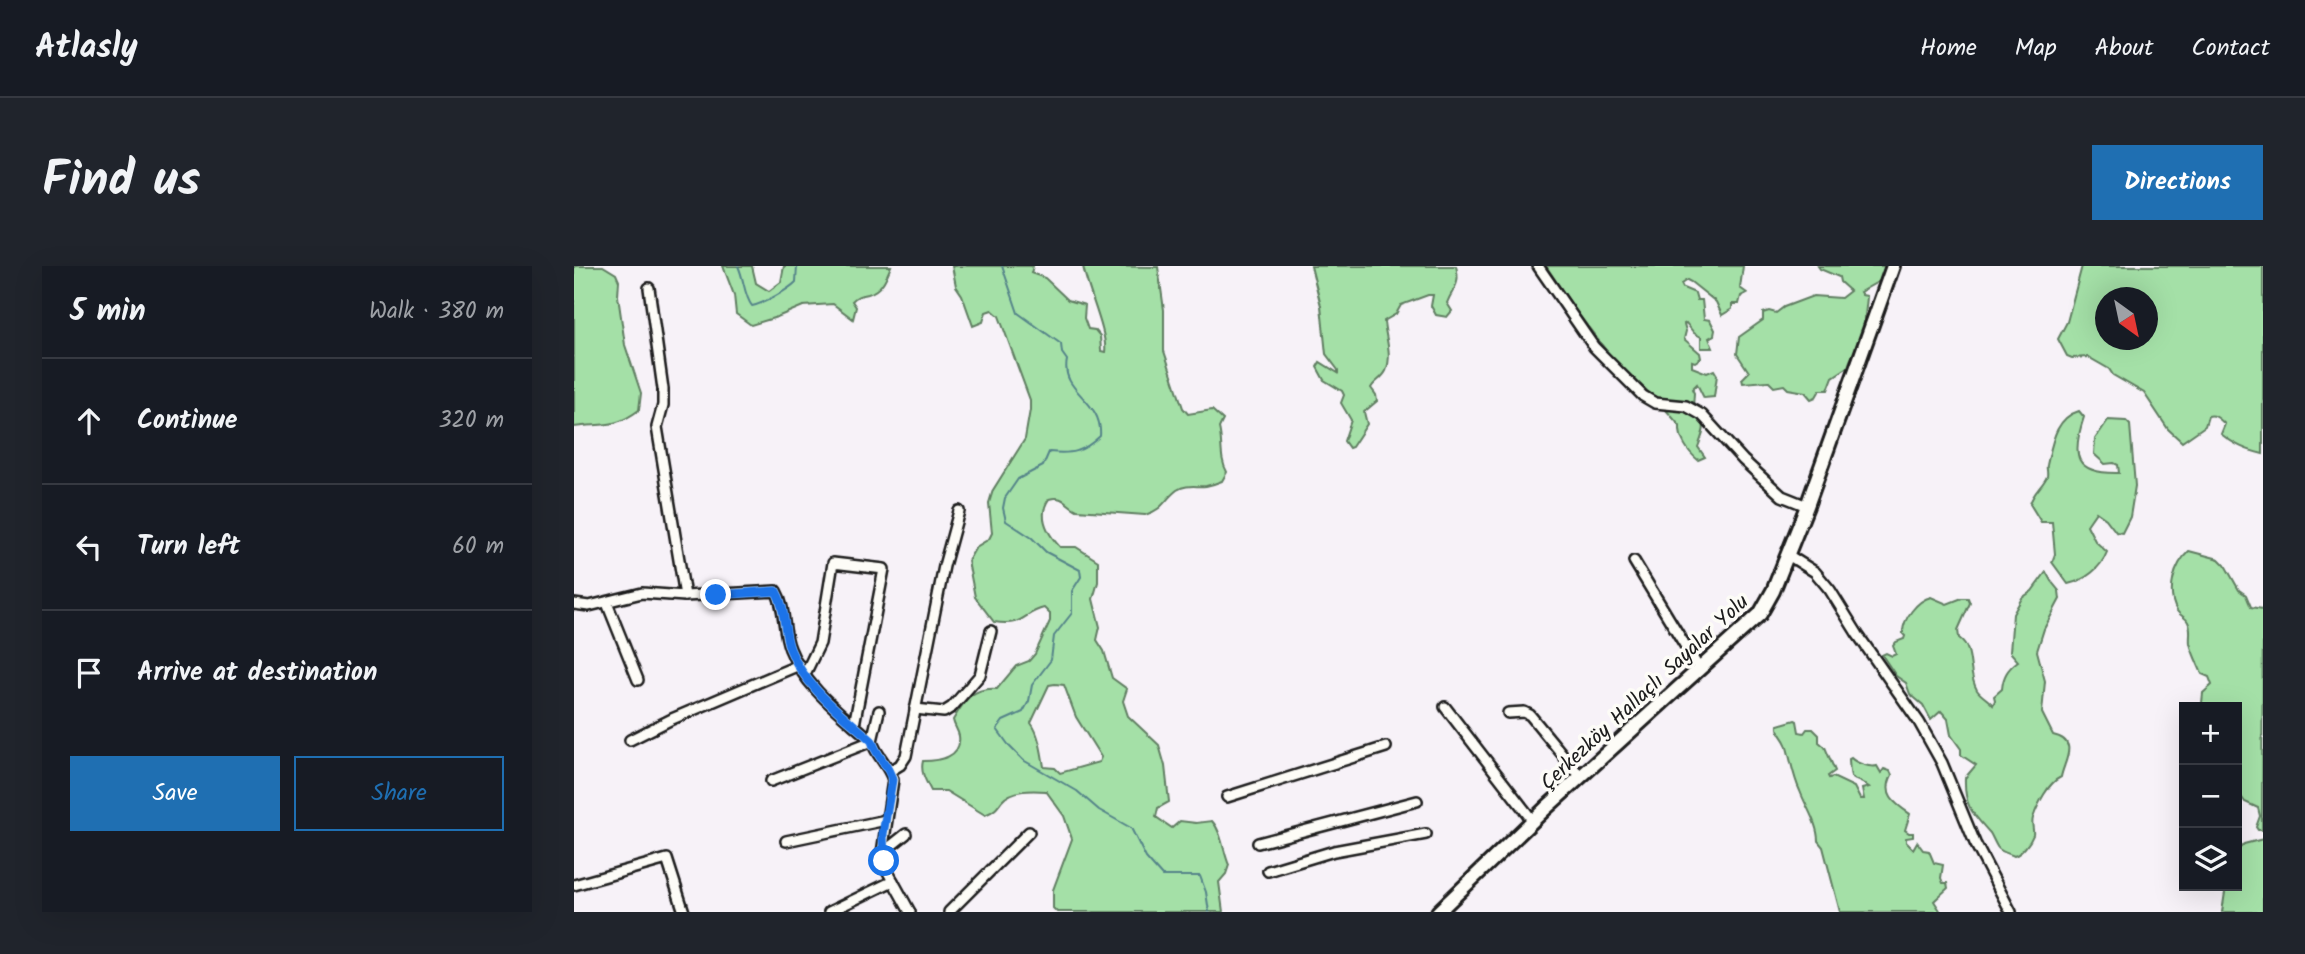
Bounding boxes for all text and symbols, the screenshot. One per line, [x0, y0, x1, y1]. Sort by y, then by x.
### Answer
text: Atlasly [35, 22, 138, 75]
text: Home [1920, 29, 1977, 68]
text: Map [2015, 29, 2057, 68]
text: About [2095, 29, 2153, 68]
text: Contact [2191, 29, 2270, 68]
text: Find us [42, 143, 200, 221]
button: Directions [2092, 145, 2263, 220]
north arrow [2095, 287, 2158, 350]
text: 5 min [70, 288, 146, 336]
text: Walk · 380 m [369, 294, 504, 330]
text: Continue [137, 400, 238, 442]
icon: ahead [70, 402, 108, 440]
text: 320 m [438, 403, 504, 439]
text: Turn left [137, 526, 240, 568]
icon: left [70, 528, 108, 566]
text: 60 m [452, 529, 504, 565]
route end [700, 579, 731, 610]
street label: Çerkezköy Hallaçlı Sayalar Yolu [1533, 587, 1757, 799]
text: Arrive at destination [137, 652, 377, 694]
icon: arrive [70, 654, 108, 692]
map controls [2179, 702, 2242, 891]
button: + [2179, 702, 2242, 765]
button: Save [70, 756, 280, 831]
button: Share [294, 756, 504, 831]
button: − [2179, 765, 2242, 828]
button: layers [2179, 828, 2242, 891]
route start [868, 845, 899, 876]

